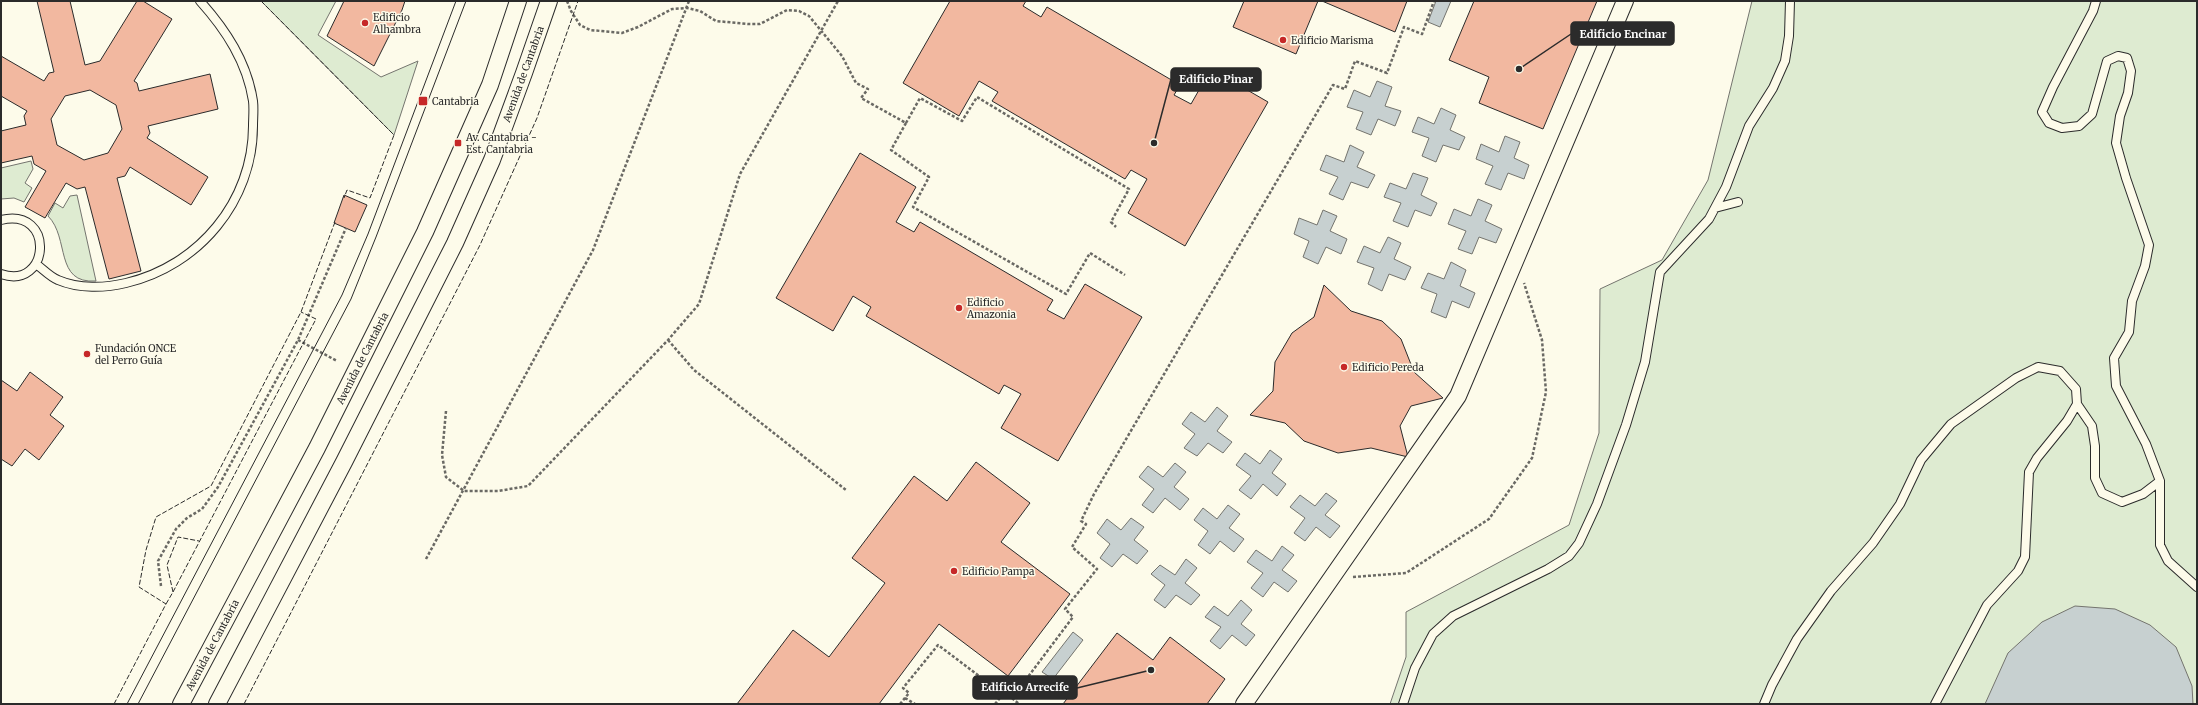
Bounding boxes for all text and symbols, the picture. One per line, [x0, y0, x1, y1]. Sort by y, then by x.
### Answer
place label: Edificio Alhambra [372, 11, 421, 36]
marker: Edificio Alhambra [360, 18, 370, 28]
callout: Edificio Encinar [1571, 22, 1674, 45]
street label: Avenida de Cantabria [500, 24, 547, 125]
text: Edificio Encinar [1579, 27, 1667, 41]
place label: Edificio Marisma [1291, 34, 1374, 47]
marker: Edificio Marisma [1278, 35, 1288, 45]
callout: Edificio Pinar [1171, 68, 1261, 91]
text: Edificio Pinar [1179, 72, 1253, 86]
marker: Cantabria [417, 95, 429, 107]
place label: Cantabria [432, 95, 479, 108]
place label: Av. Cantabria - Est. Cantabria [465, 131, 537, 156]
marker: Av. Cantabria - Est. Cantabria [453, 138, 463, 148]
place label: Edificio Amazonia [966, 296, 1016, 321]
marker: Edificio Amazonia [954, 303, 964, 313]
street label: Avenida de Cantabria [333, 310, 392, 407]
place label: Fundación ONCE del Perro Guía [95, 342, 177, 367]
marker: Fundación ONCE del Perro Guía [82, 349, 92, 359]
place label: Edificio Pereda [1352, 361, 1424, 374]
marker: Edificio Pereda [1339, 362, 1349, 372]
place label: Edificio Pampa [962, 565, 1035, 578]
marker: Edificio Pampa [949, 566, 959, 576]
street label: Avenida de Cantabria [182, 597, 242, 694]
callout: Edificio Arrecife [973, 676, 1077, 699]
text: Edificio Arrecife [981, 680, 1069, 694]

